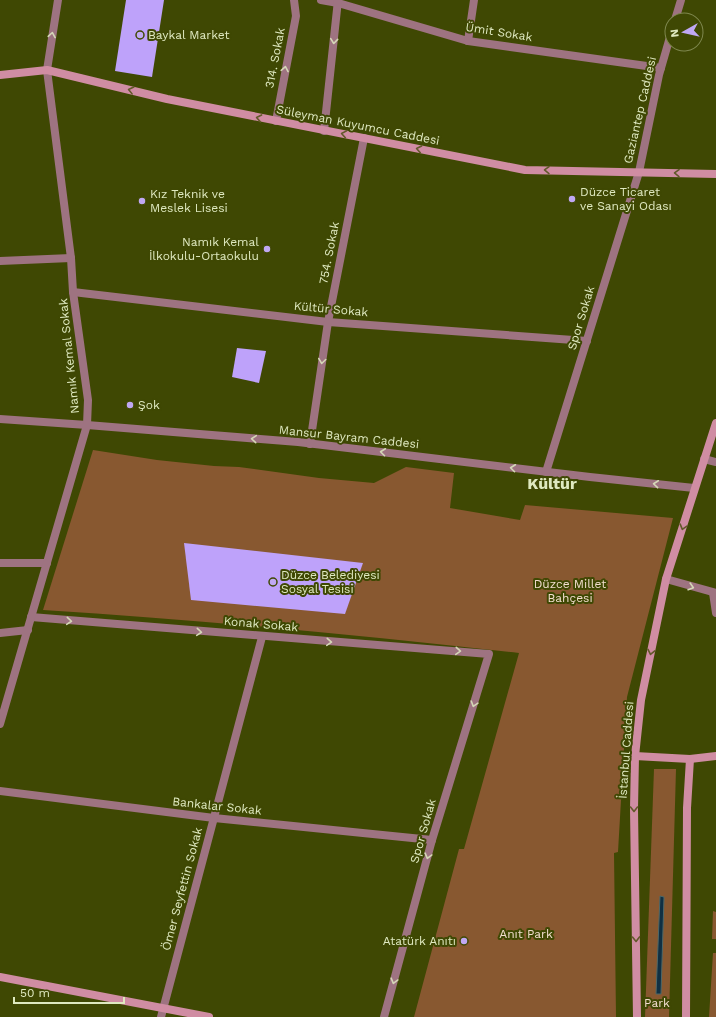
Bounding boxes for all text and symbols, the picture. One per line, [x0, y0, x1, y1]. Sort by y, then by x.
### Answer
north arrow [664, 12, 704, 52]
street label: Ümit Sokak [465, 20, 534, 44]
street label: 314. Sokak [262, 26, 288, 89]
place label: Baykal Market [148, 28, 230, 42]
text: N [668, 28, 682, 38]
marker: Baykal Market [135, 30, 145, 40]
one-way arrow [47, 32, 56, 38]
one-way arrow [329, 38, 338, 45]
street label: Gaziantep Caddesi [621, 55, 659, 165]
one-way arrow [281, 66, 289, 72]
one-way arrow [128, 87, 135, 95]
street label: Süleyman Kuyumcu Caddesi [275, 102, 441, 148]
one-way arrow [255, 114, 262, 122]
one-way arrow [341, 131, 347, 139]
one-way arrow [416, 145, 422, 154]
one-way arrow [544, 166, 550, 175]
one-way arrow [674, 169, 680, 177]
place label: Düzce Ticaret ve Sanayi Odası [580, 185, 672, 213]
place label: Kız Teknik ve Meslek Lisesi [150, 187, 228, 215]
marker: Düzce Ticaret ve Sanayi Odası [567, 194, 577, 204]
marker: Kız Teknik ve Meslek Lisesi [137, 196, 147, 206]
street label: 754. Sokak [316, 220, 342, 285]
place label: Namık Kemal İlkokulu-Ortaokulu [149, 235, 259, 263]
marker: Namık Kemal İlkokulu-Ortaokulu [262, 244, 272, 254]
street label: Spor Sokak [565, 284, 597, 352]
street label: Namık Kemal Sokak [56, 297, 82, 414]
street label: Kültür Sokak [293, 299, 369, 319]
one-way arrow [318, 358, 327, 364]
place label: Şok [138, 398, 160, 412]
marker: Şok [125, 400, 135, 410]
street label: Mansur Bayram Caddesi [278, 423, 420, 451]
one-way arrow [251, 434, 257, 443]
one-way arrow [380, 448, 387, 457]
one-way arrow [510, 464, 516, 473]
district label: Kültür [527, 474, 577, 493]
one-way arrow [653, 480, 659, 489]
one-way arrow [679, 523, 688, 530]
place label: Düzce Belediyesi Sosyal Tesisi [281, 568, 380, 596]
marker: Düzce Belediyesi Sosyal Tesisi [268, 577, 278, 587]
park label: Düzce Millet Bahçesi [534, 577, 606, 605]
one-way arrow [687, 582, 694, 591]
street label: Konak Sokak [223, 614, 299, 634]
one-way arrow [66, 616, 72, 625]
one-way arrow [196, 627, 202, 636]
one-way arrow [326, 637, 332, 646]
one-way arrow [455, 647, 461, 656]
one-way arrow [647, 649, 655, 656]
one-way arrow [470, 701, 479, 708]
street label: İstanbul Caddesi [616, 701, 636, 799]
street label: Bankalar Sokak [172, 794, 263, 818]
street label: Spor Sokak [407, 797, 439, 865]
one-way arrow [630, 806, 638, 812]
street label: Ömer Seyfettin Sokak [159, 826, 205, 952]
one-way arrow [424, 852, 433, 859]
park label: Anıt Park [499, 927, 553, 941]
place label: Atatürk Anıtı [383, 934, 456, 948]
marker: Atatürk Anıtı [459, 936, 469, 946]
one-way arrow [632, 936, 640, 942]
one-way arrow [390, 977, 399, 984]
scale bar [14, 979, 124, 1005]
text: 50 m [20, 986, 50, 1000]
park label: Park [644, 996, 670, 1010]

